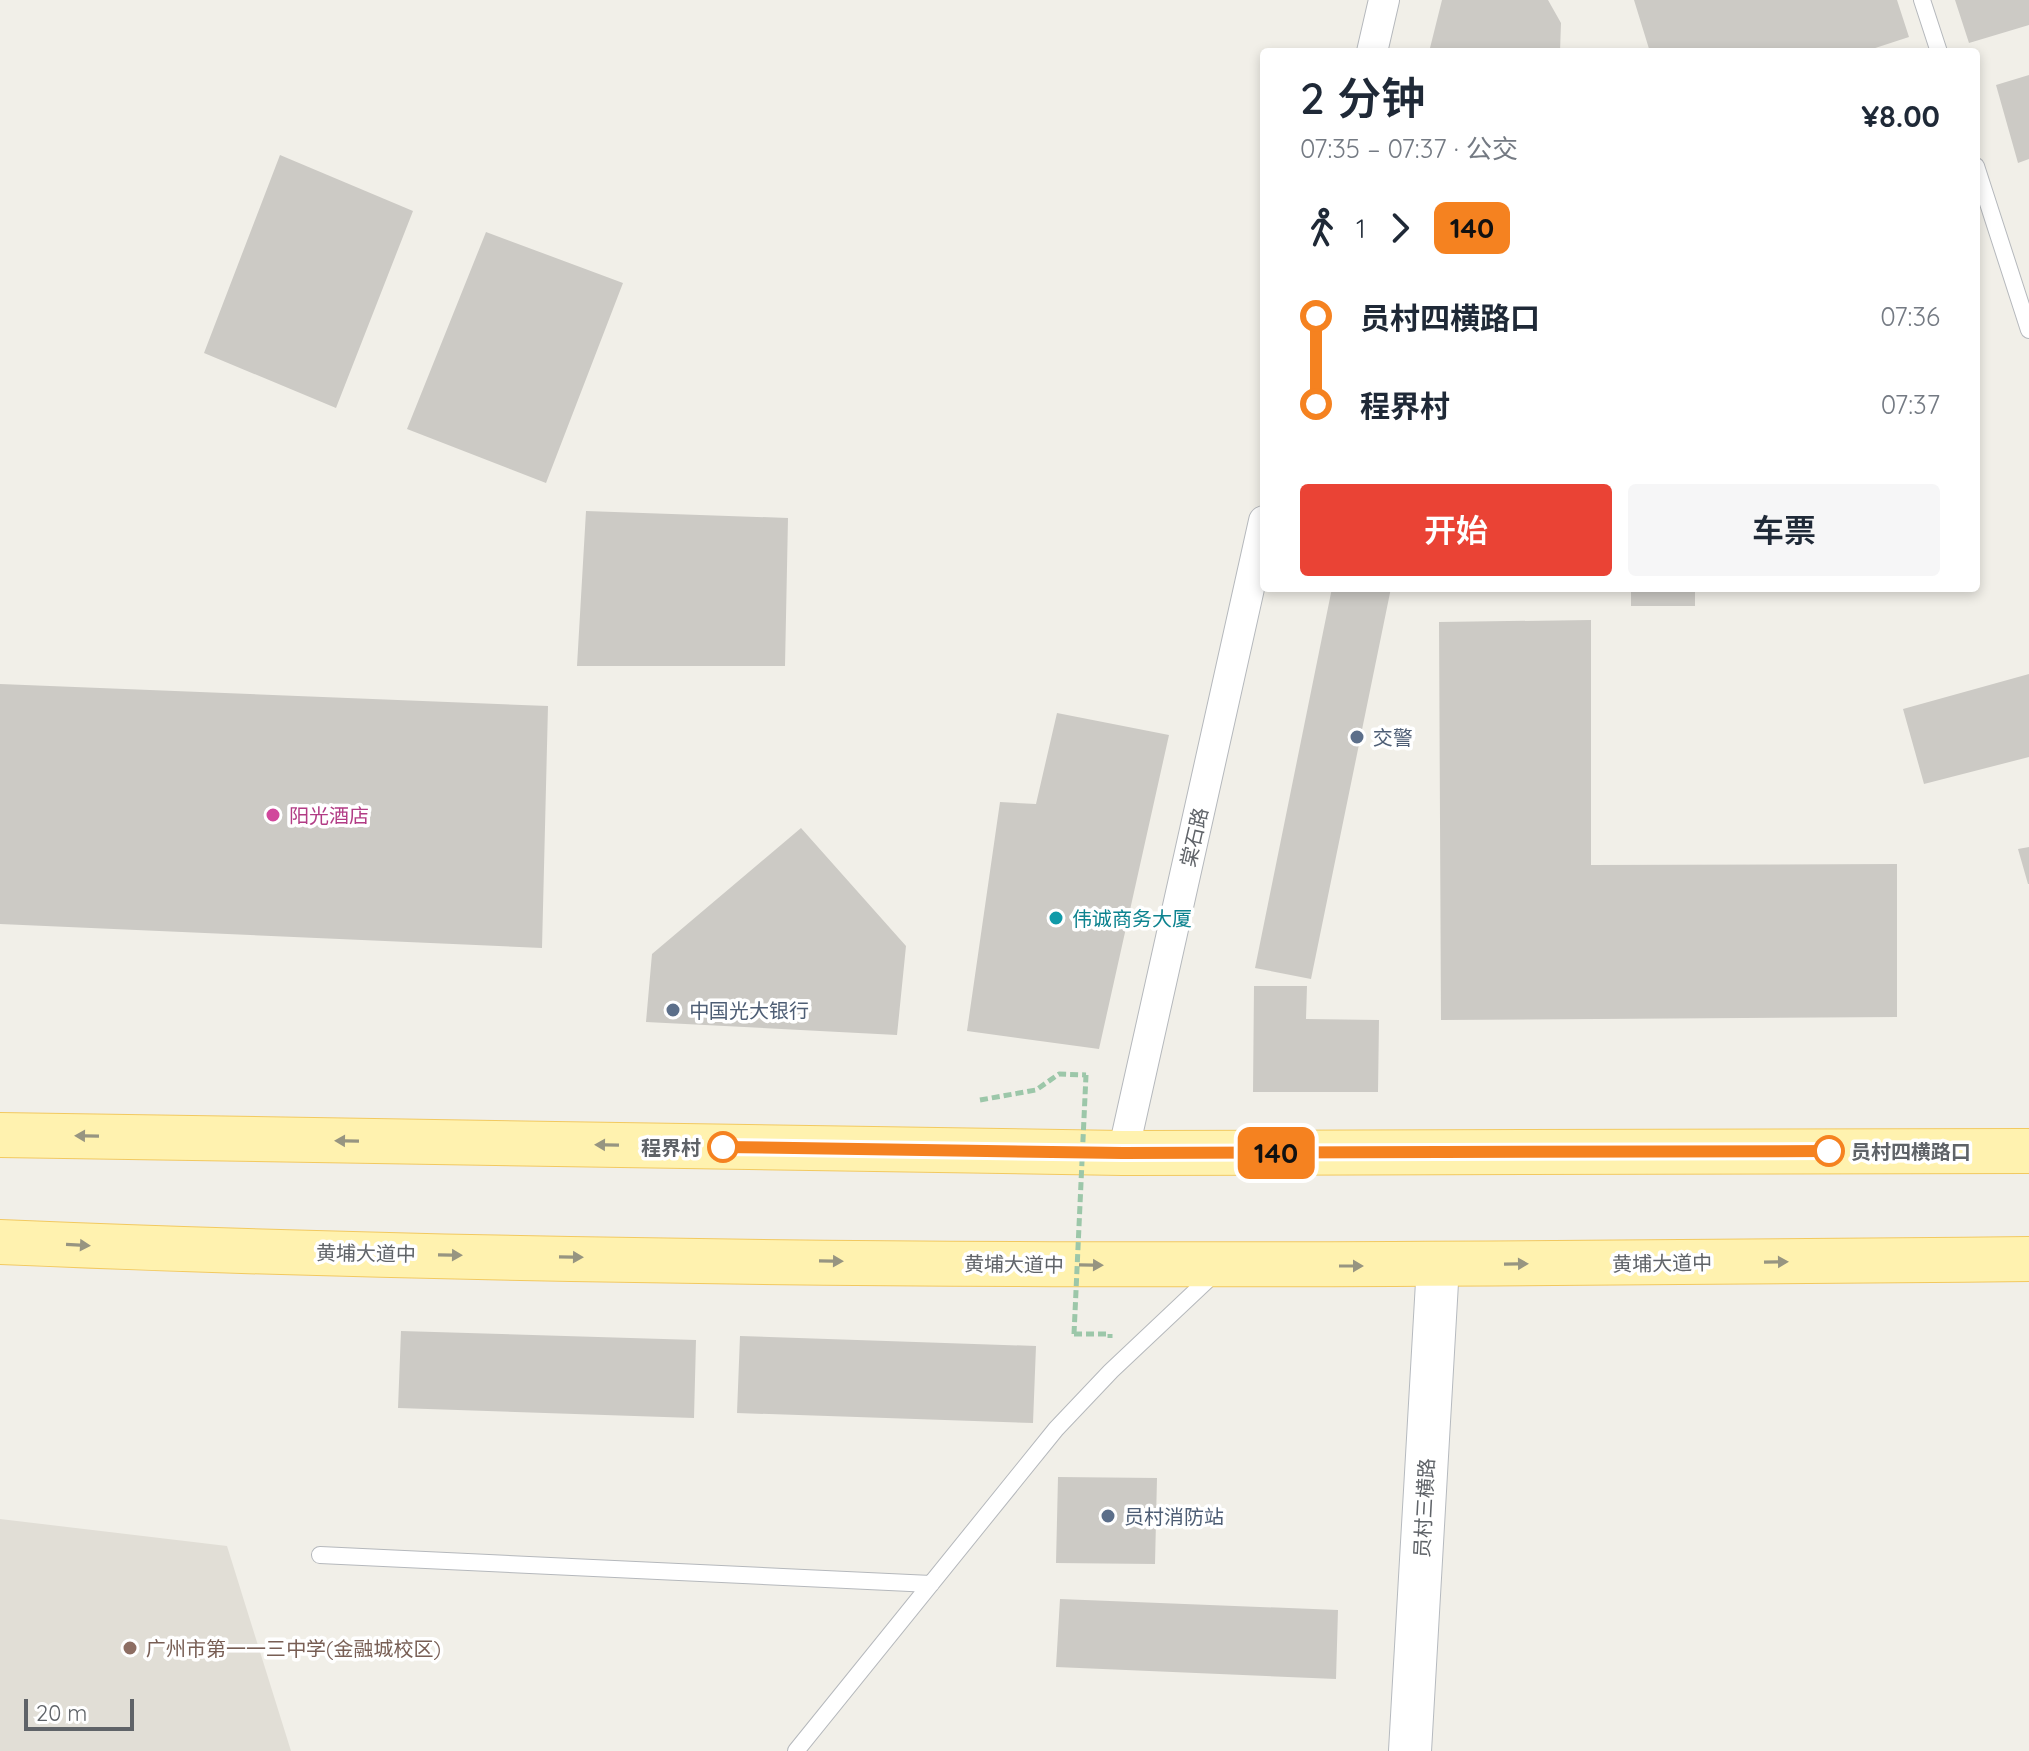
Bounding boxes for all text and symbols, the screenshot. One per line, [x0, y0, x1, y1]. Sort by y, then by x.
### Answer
text: 2 分钟 [1300, 70, 1425, 125]
text: ¥8.00 [1861, 97, 1940, 135]
text: 07:35 – 07:37 · 公交 [1300, 132, 1518, 165]
icon: walk [1300, 206, 1344, 250]
icon: forward [1378, 206, 1422, 250]
text: 140 [1450, 210, 1494, 245]
text: 1 [1356, 212, 1366, 245]
text: 员村四横路口 [1360, 299, 1540, 337]
text: 07:36 [1880, 300, 1940, 333]
text: 程界村 [1360, 387, 1450, 425]
text: 07:37 [1881, 388, 1940, 421]
button: 开始 [1300, 484, 1612, 576]
button: 车票 [1628, 484, 1940, 576]
place label: 交警 [1373, 725, 1413, 750]
marker: 交警 [1348, 728, 1366, 746]
place label: 阳光酒店 [289, 803, 369, 828]
street label: 棠石路 [1175, 805, 1213, 869]
marker: 阳光酒店 [264, 806, 282, 824]
place label: 伟诚商务大厦 [1072, 906, 1192, 931]
marker: 伟诚商务大厦 [1047, 909, 1065, 927]
place label: 中国光大银行 [689, 998, 809, 1023]
marker: 中国光大银行 [664, 1001, 682, 1019]
line badge: 140 [1230, 1127, 1322, 1179]
one-way arrow [74, 1130, 99, 1142]
marker: 程界村 [708, 1132, 738, 1162]
one-way arrow [334, 1135, 359, 1147]
place label: 程界村 [641, 1135, 701, 1160]
text: 140 [1254, 1135, 1298, 1170]
marker: 员村四横路口 [1814, 1136, 1844, 1166]
one-way arrow [594, 1139, 619, 1152]
place label: 员村四横路口 [1851, 1139, 1971, 1164]
one-way arrow [66, 1239, 91, 1252]
street label: 黄埔大道中 [316, 1240, 416, 1266]
one-way arrow [438, 1249, 463, 1261]
street label: 黄埔大道中 [1612, 1250, 1712, 1276]
one-way arrow [559, 1251, 584, 1263]
street label: 黄埔大道中 [964, 1251, 1064, 1277]
one-way arrow [819, 1255, 844, 1267]
one-way arrow [1764, 1256, 1789, 1268]
one-way arrow [1504, 1258, 1529, 1270]
one-way arrow [1079, 1259, 1104, 1271]
one-way arrow [1339, 1260, 1364, 1272]
street label: 员村三横路 [1409, 1457, 1439, 1559]
place label: 员村消防站 [1124, 1504, 1224, 1529]
marker: 员村消防站 [1099, 1507, 1117, 1525]
place label: 广州市第一一三中学(金融城校区) [146, 1636, 441, 1661]
marker: 广州市第一一三中学(金融城校区) [121, 1639, 139, 1657]
scale bar [24, 1695, 134, 1731]
text: 20 m [36, 1699, 87, 1727]

